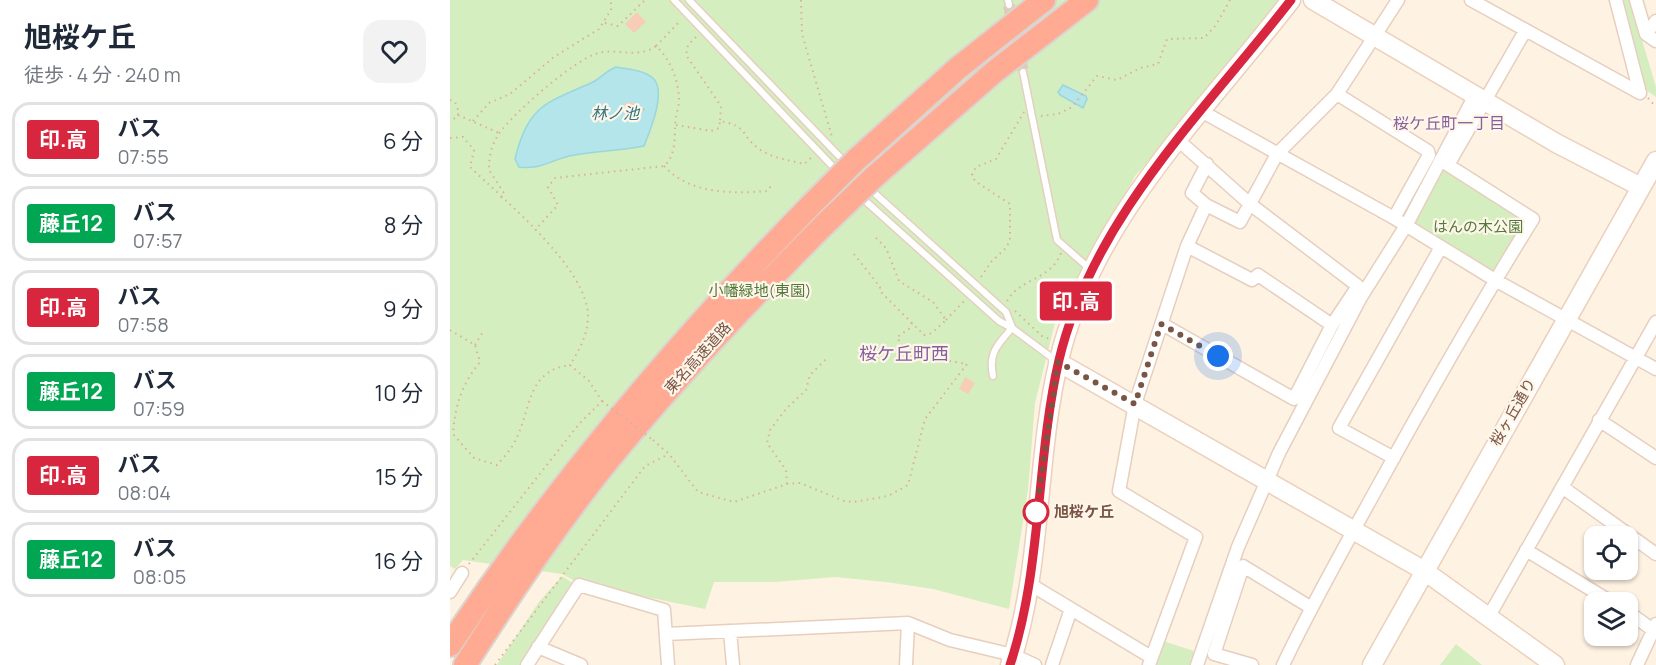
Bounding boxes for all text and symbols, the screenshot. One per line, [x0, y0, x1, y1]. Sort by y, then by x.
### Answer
text: 旭桜ケ丘 [24, 17, 136, 55]
button: heart [363, 20, 426, 83]
text: 徒歩 · 4 分 · 240 m [24, 61, 181, 88]
water label: 林ノ池 [591, 102, 641, 124]
district label: 桜ケ丘町一丁目 [1393, 112, 1505, 134]
text: バス [117, 113, 161, 143]
text: 印.高 [39, 125, 87, 153]
text: 6 分 [383, 126, 423, 156]
text: 07:55 [117, 143, 169, 170]
text: バス [133, 197, 177, 227]
text: 藤丘12 [39, 209, 103, 237]
text: 8 分 [384, 210, 423, 240]
park label: はんの木公園 [1433, 216, 1523, 237]
text: 07:57 [133, 227, 183, 254]
park label: 小幡緑地(東園) [709, 280, 811, 301]
text: バス [117, 281, 161, 311]
line badge: 印.高 [1042, 282, 1110, 320]
text: 印.高 [1052, 287, 1100, 315]
text: 印.高 [39, 293, 87, 321]
text: 9 分 [383, 294, 423, 324]
text: 07:58 [117, 311, 169, 338]
street label: 東名高速道路 [660, 317, 736, 398]
district label: 桜ケ丘町西 [859, 341, 949, 365]
your location [1203, 341, 1233, 371]
text: バス [133, 365, 177, 395]
street label: 桜ヶ丘通り [1485, 374, 1540, 449]
text: 藤丘12 [39, 377, 103, 405]
text: 10 分 [375, 378, 423, 408]
text: 07:59 [133, 395, 185, 422]
text: バス [117, 449, 161, 479]
text: 印.高 [39, 461, 87, 489]
text: 15 分 [375, 462, 423, 492]
text: 08:04 [117, 479, 171, 506]
marker: 旭桜ケ丘 [1023, 499, 1049, 525]
place label: 旭桜ケ丘 [1054, 501, 1114, 522]
map controls [1584, 526, 1638, 646]
button: locate [1584, 526, 1638, 580]
text: バス [133, 533, 177, 563]
text: 藤丘12 [39, 545, 103, 573]
text: 16 分 [374, 546, 423, 576]
text: 08:05 [133, 563, 186, 590]
button: layers [1584, 592, 1638, 646]

